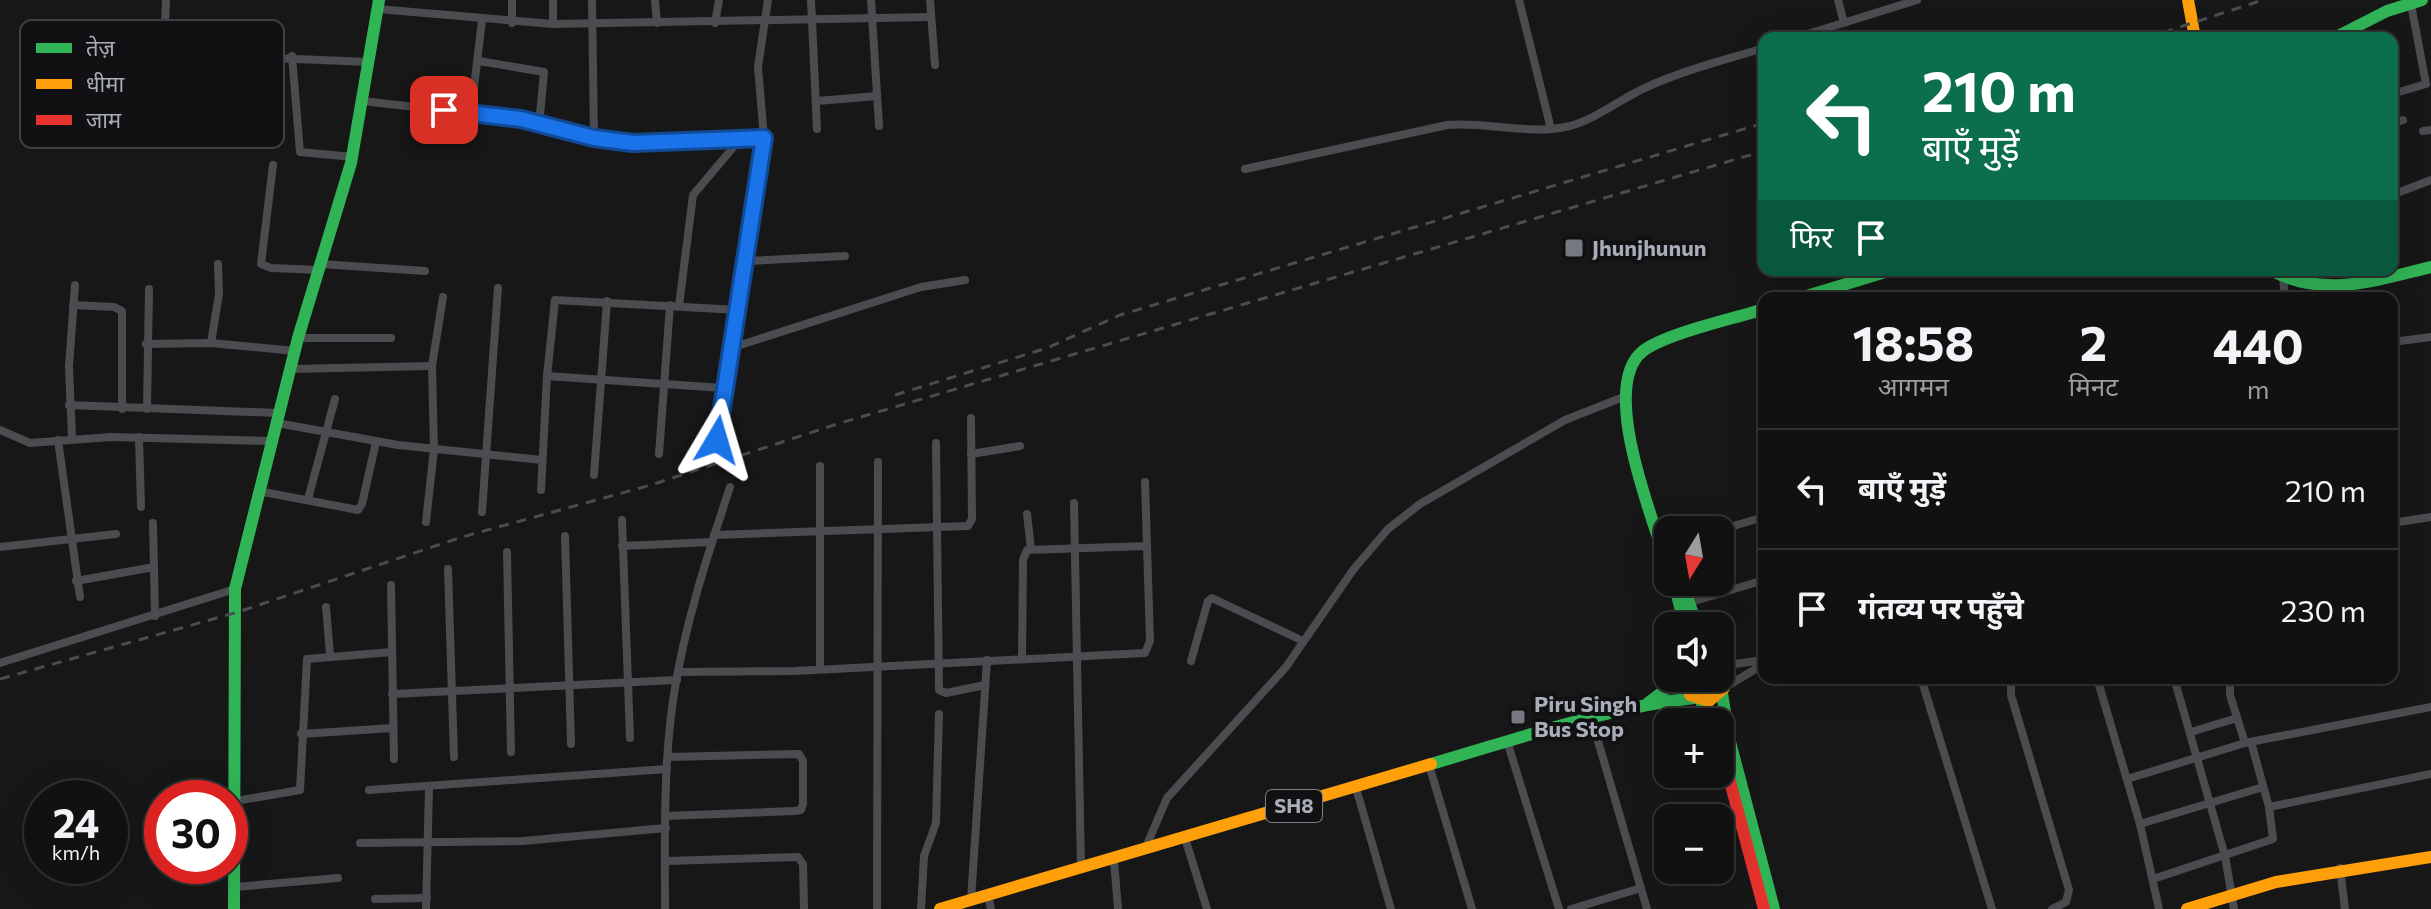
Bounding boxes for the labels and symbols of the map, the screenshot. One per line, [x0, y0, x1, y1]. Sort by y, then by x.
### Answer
legend [20, 20, 284, 148]
text: तेज़ [86, 34, 116, 61]
text: धीमा [86, 70, 124, 97]
pin [410, 76, 478, 144]
text: जाम [86, 106, 122, 133]
place label: Jhunjhunun [1592, 234, 1706, 261]
marker: Jhunjhunun [1563, 237, 1585, 259]
position arrow [675, 398, 759, 482]
north arrow [1654, 516, 1734, 596]
place label: Piru Singh Bus Stop [1534, 690, 1637, 742]
marker: Piru Singh Bus Stop [1509, 708, 1527, 726]
speed limit sign: 30 [144, 780, 248, 884]
road number: SH8 [1266, 790, 1322, 822]

